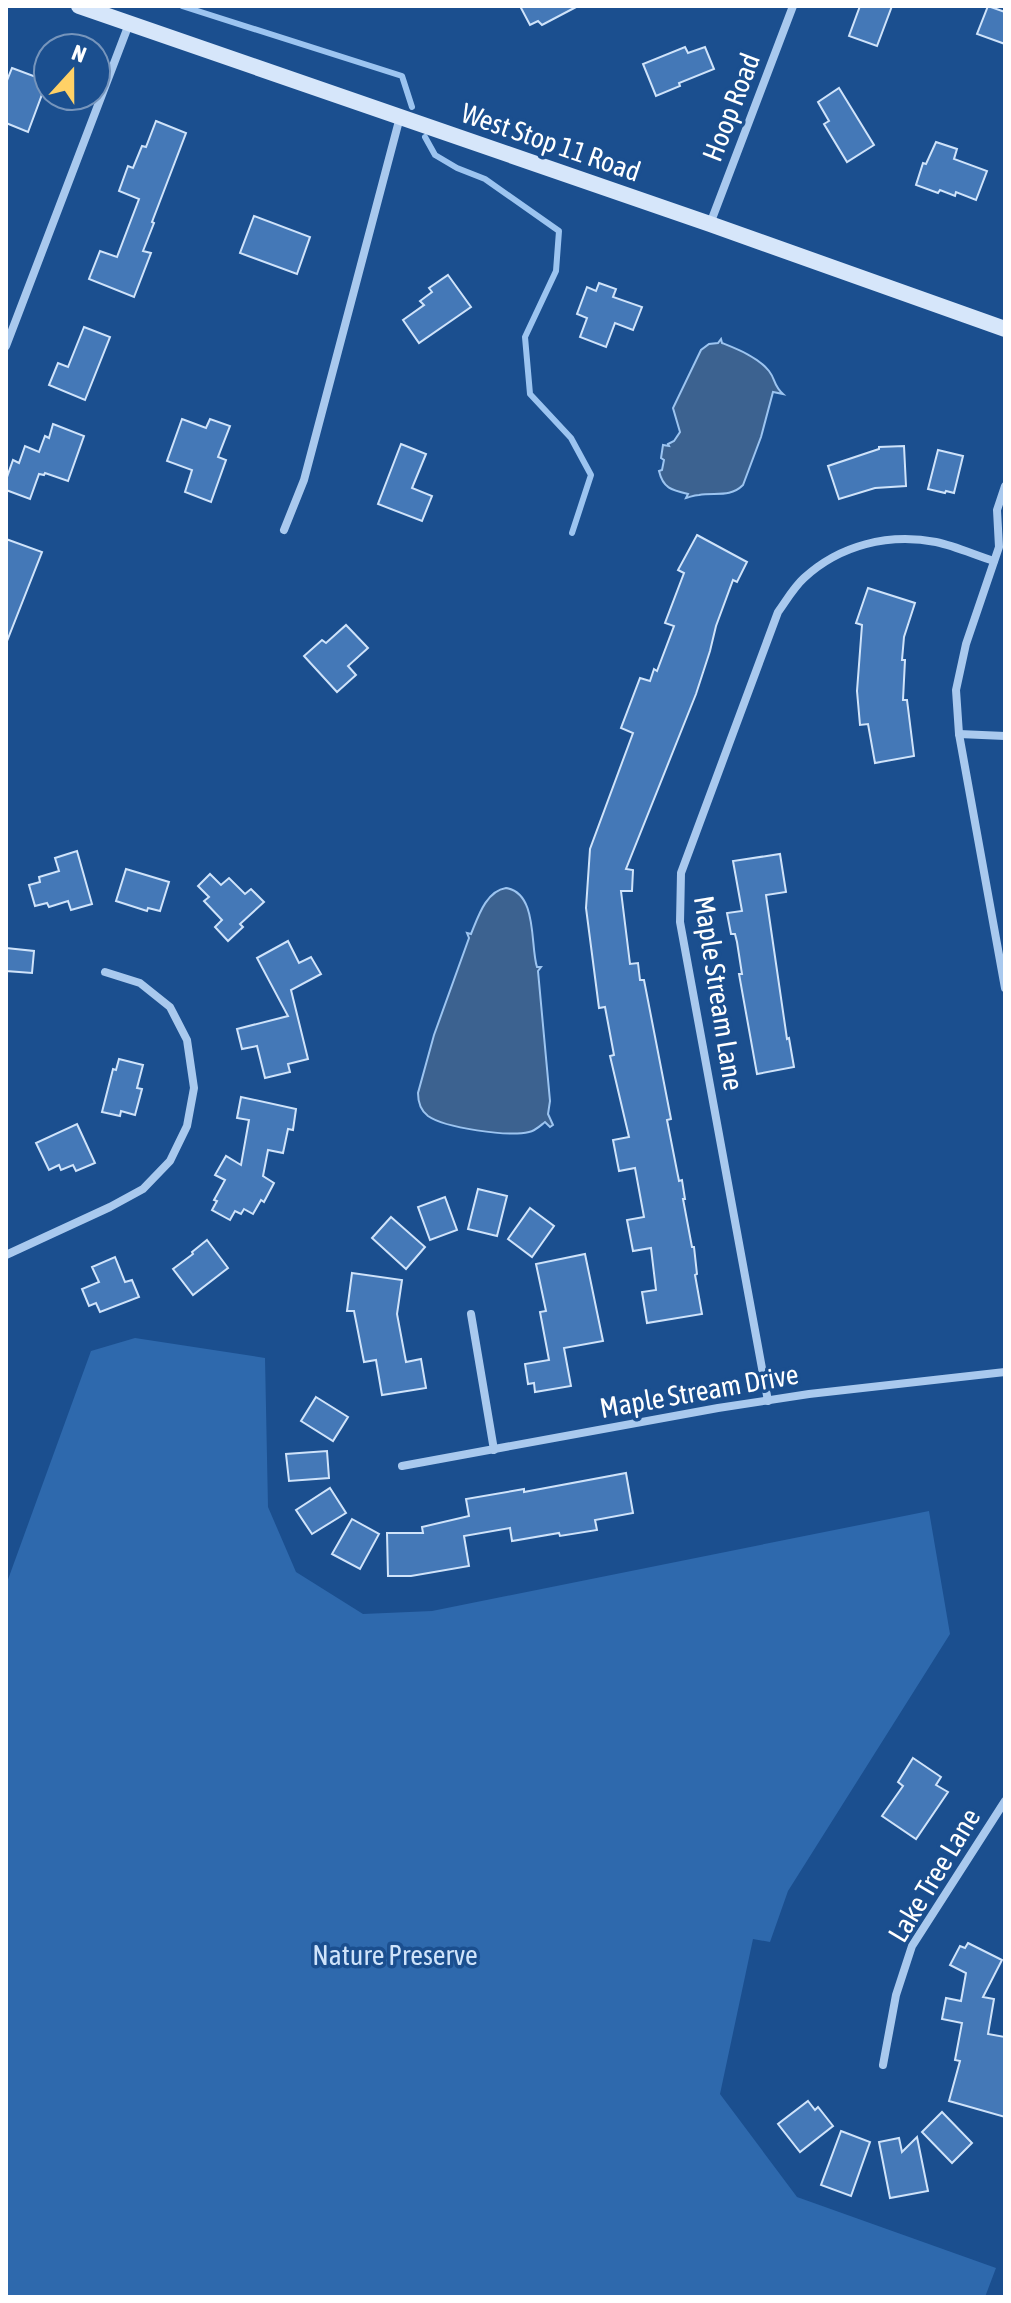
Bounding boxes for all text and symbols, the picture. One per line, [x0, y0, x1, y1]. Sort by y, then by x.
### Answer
north arrow [32, 32, 112, 112]
text: N [68, 39, 90, 68]
street label: Hoop Road [696, 48, 766, 166]
street label: West Stop 11 Road [457, 96, 645, 188]
street label: Maple Stream Lane [688, 893, 750, 1093]
street label: Maple Stream Drive [597, 1358, 801, 1424]
street label: Lake Tree Lane [882, 1802, 986, 1948]
park label: Nature Preserve [312, 1939, 478, 1971]

